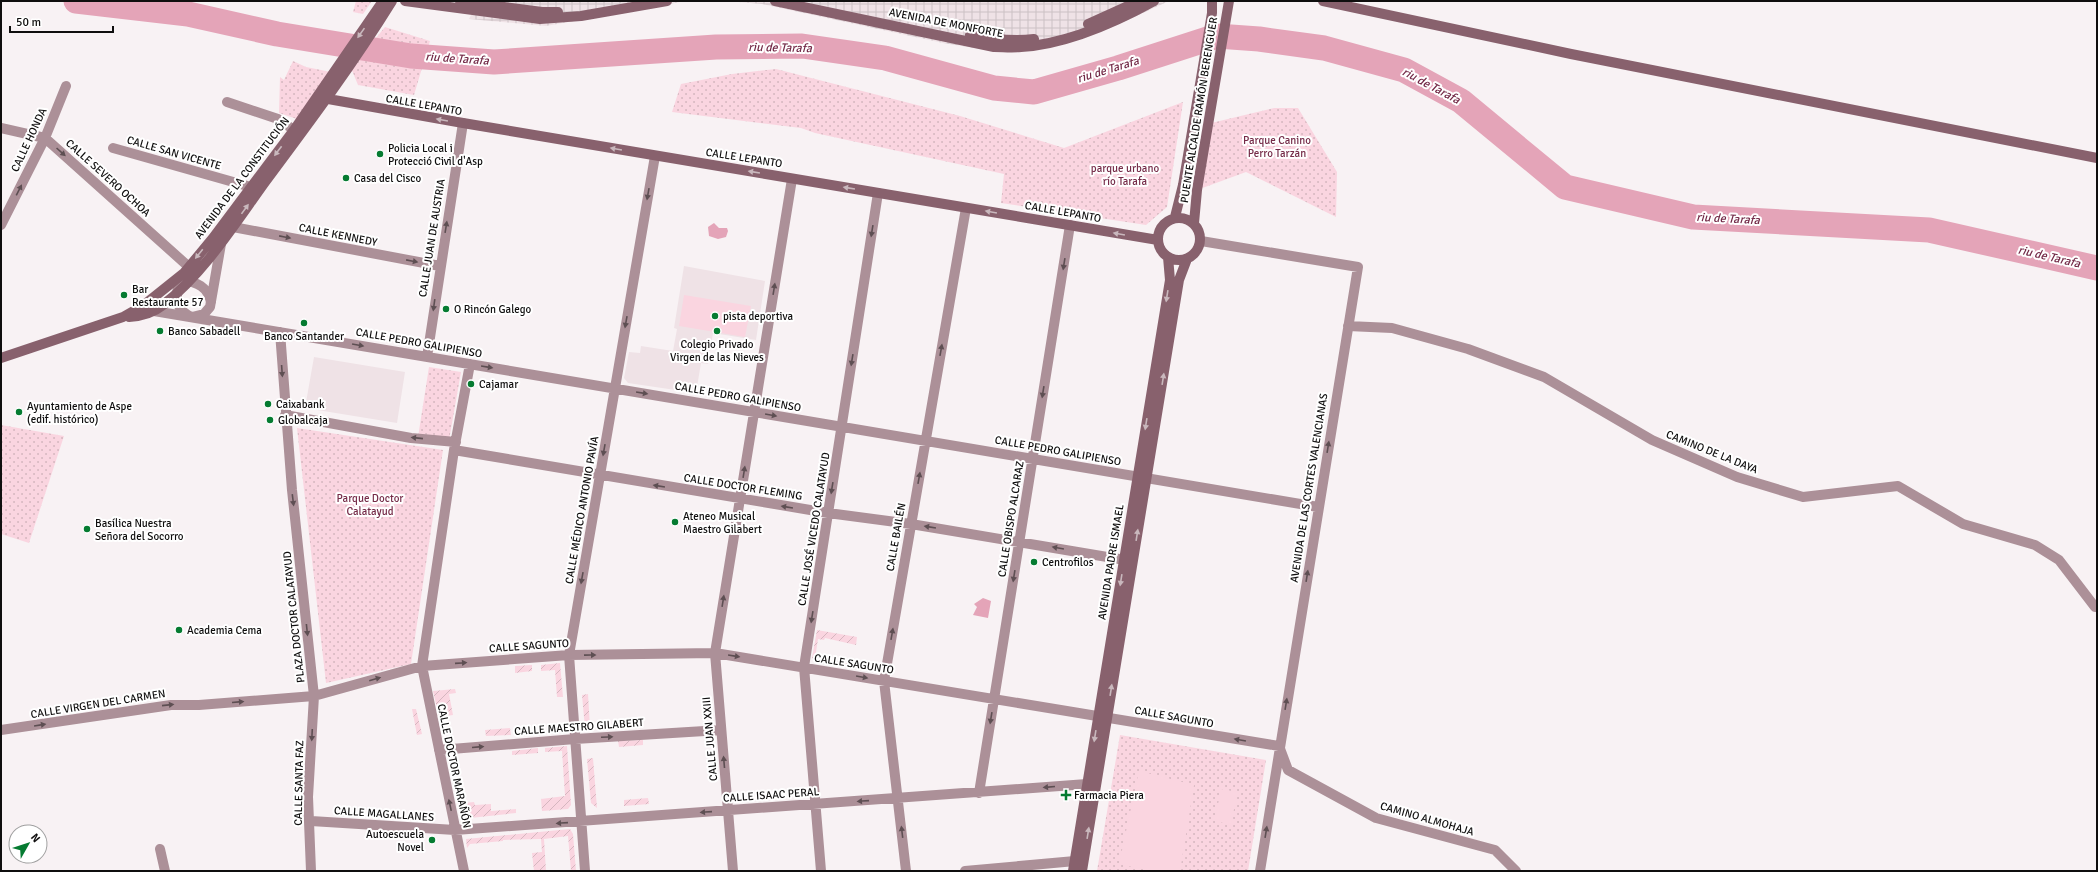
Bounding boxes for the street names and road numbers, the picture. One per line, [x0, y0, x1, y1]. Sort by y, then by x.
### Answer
street label: AVENIDA DE MONFORTE [888, 6, 1004, 40]
street label: PUENTE ALCALDE RAMÓN BERENGUER [1177, 16, 1220, 204]
street label: CALLE LEPANTO [385, 92, 463, 118]
street label: CALLE HONDA [9, 106, 50, 174]
street label: AVENIDA DE LA CONSTITUCIÓN [191, 114, 292, 241]
street label: CALLE SAN VICENTE [125, 133, 223, 173]
street label: CALLE SEVERO OCHOA [63, 137, 153, 220]
street label: CALLE LEPANTO [705, 146, 783, 170]
street label: CALLE JUAN DE AUSTRIA [416, 178, 448, 298]
street label: CALLE LEPANTO [1024, 199, 1102, 225]
street label: CALLE KENNEDY [298, 221, 379, 249]
street label: CALLE PEDRO GALIPIENSO [355, 325, 483, 361]
street label: CALLE PEDRO GALIPIENSO [674, 379, 802, 415]
street label: AVENIDA DE LAS CORTES VALENCIANAS [1288, 392, 1330, 584]
street label: CAMINO DE LA DAYA [1664, 428, 1760, 476]
street label: CALLE PEDRO GALIPIENSO [994, 433, 1122, 469]
street label: CALLE MÉDICO ANTONIO PAVÍA [562, 435, 601, 585]
street label: CALLE JOSÉ VICEDO CALATAYUD [794, 451, 833, 607]
street label: CALLE OBISPO ALCARAZ [995, 460, 1027, 578]
street label: CALLE DOCTOR FLEMING [683, 471, 803, 503]
street label: CALLE BAILÉN [883, 502, 908, 572]
street label: AVENIDA PADRE ISMAEL [1095, 503, 1127, 621]
street label: PLAZA DOCTOR CALATAYUD [281, 551, 307, 683]
street label: CALLE SAGUNTO [489, 637, 569, 655]
street label: CALLE SAGUNTO [813, 651, 895, 677]
street label: CALLE VIRGEN DEL CARMEN [30, 687, 166, 721]
street label: CALLE JUAN XXIII [700, 696, 720, 782]
street label: CALLE DOCTOR MARAÑÓN [434, 702, 475, 829]
street label: CALLE SAGUNTO [1133, 704, 1215, 730]
street label: CALLE MAESTRO GILABERT [514, 716, 645, 738]
street label: CALLE SANTA FAZ [292, 740, 306, 826]
street label: CALLE ISAAC PERAL [722, 785, 820, 805]
street label: CAMINO ALMOHAJA [1379, 799, 1476, 839]
street label: CALLE MAGALLANES [333, 804, 435, 824]

